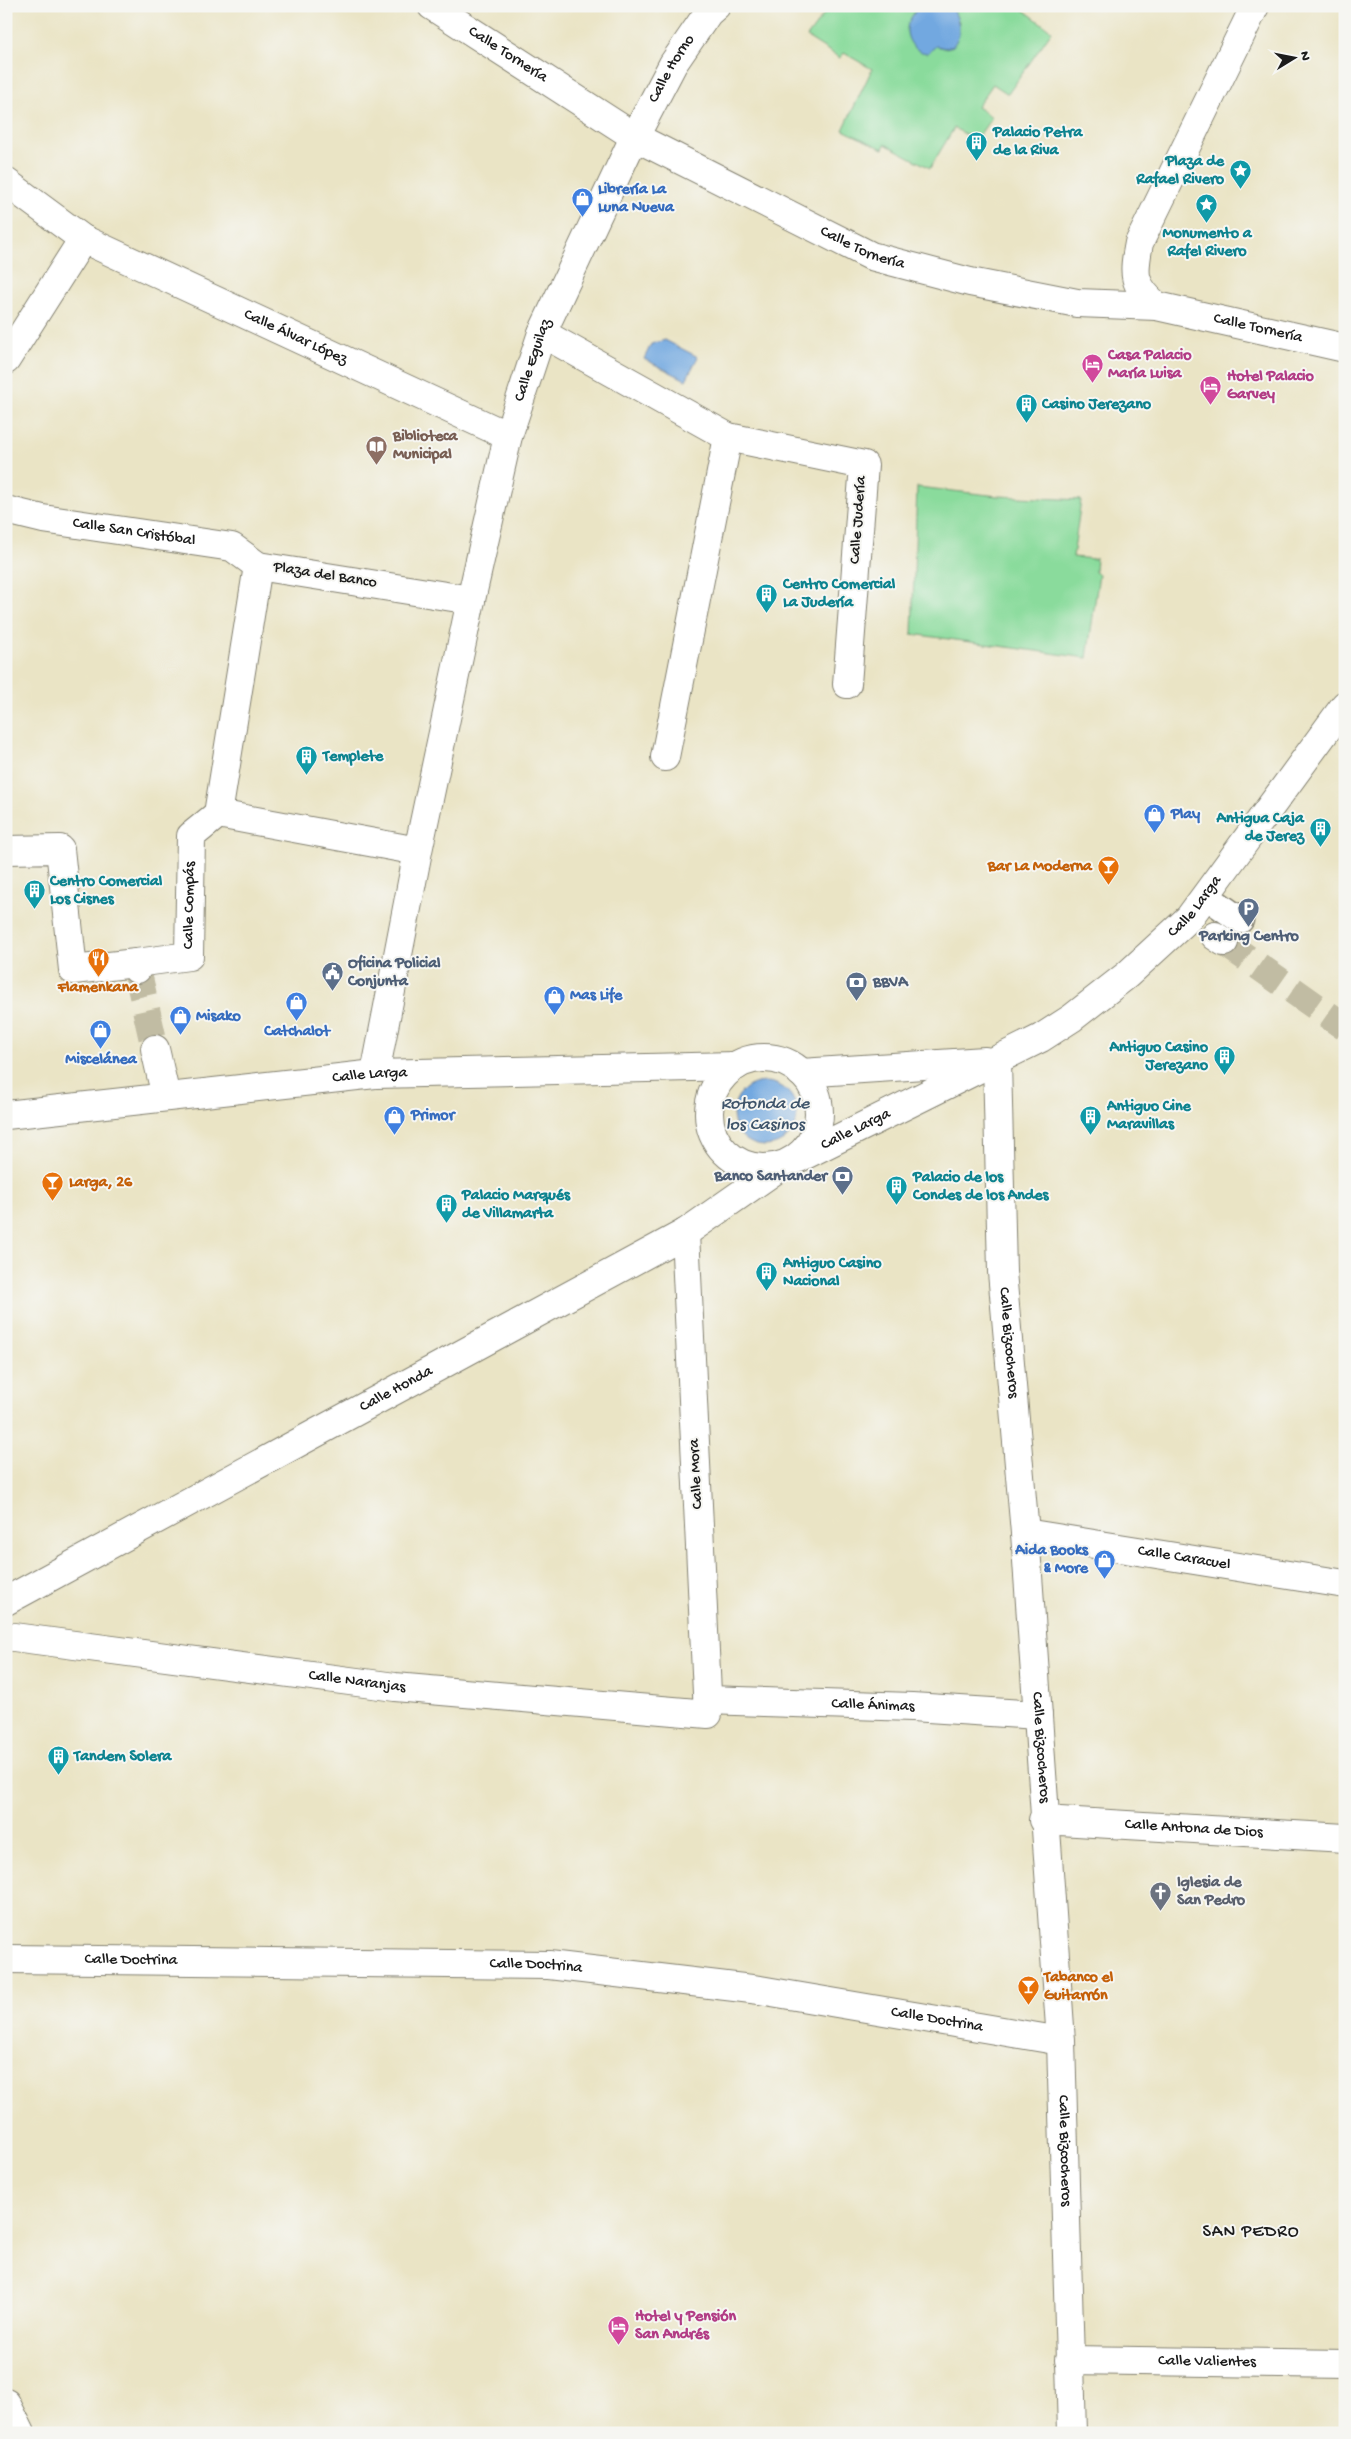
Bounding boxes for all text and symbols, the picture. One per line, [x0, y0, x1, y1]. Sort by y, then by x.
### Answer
street label: Calle Tornería [464, 22, 552, 88]
street label: Calle Horno [645, 31, 700, 106]
north arrow [1268, 32, 1318, 82]
text: N [1295, 50, 1314, 62]
place label: Palacio Petra de la Riva [992, 124, 1083, 161]
building icon: Palacio Petra de la Riva [965, 130, 989, 161]
place label: Plaza de Rafael Rivero [1135, 153, 1225, 190]
place icon: Plaza de Rafael Rivero [1228, 159, 1252, 190]
place label: Librería La Luna Nueva [598, 181, 675, 218]
shop icon: Librería La Luna Nueva [570, 187, 594, 218]
place icon: Monumento a Rafel Rivero [1195, 193, 1219, 224]
street label: Calle Tornería [816, 222, 908, 274]
place label: Monumento a Rafel Rivero [1162, 225, 1253, 262]
street label: Calle Álvar López [240, 305, 351, 370]
street label: Calle Tornería [1212, 309, 1305, 348]
street label: Calle Eguilaz [511, 315, 557, 404]
place label: Casa Palacio María Luisa [1107, 347, 1192, 384]
hotel icon: Casa Palacio María Luisa [1080, 353, 1104, 384]
place label: Hotel Palacio Garvey [1227, 368, 1315, 405]
hotel icon: Hotel Palacio Garvey [1199, 374, 1223, 405]
building icon: Casino Jerezano [1014, 393, 1038, 424]
place label: Casino Jerezano [1041, 396, 1152, 415]
place label: Biblioteca Municipal [392, 428, 459, 465]
library icon: Biblioteca Municipal [365, 434, 389, 465]
street label: Calle Judería [846, 474, 872, 565]
street label: Calle San Cristóbal [71, 514, 197, 551]
street label: Plaza del Banco [271, 558, 378, 594]
place label: Centro Comercial La Judería [782, 576, 896, 613]
building icon: Centro Comercial La Judería [755, 582, 779, 613]
building icon: Templete [295, 745, 319, 776]
place label: Templete [321, 748, 384, 767]
shop icon: Play [1143, 803, 1167, 834]
place label: Play [1170, 806, 1200, 825]
place label: Antigua Caja de Jerez [1216, 810, 1305, 847]
building icon: Antigua Caja de Jerez [1308, 816, 1332, 847]
bar icon: Bar La Moderna [1096, 855, 1120, 886]
place label: Bar La Moderna [987, 858, 1093, 877]
street label: Calle Compás [180, 860, 200, 949]
street label: Calle Larga [1164, 871, 1227, 942]
place label: Centro Comercial Los Cisnes [49, 873, 163, 910]
building icon: Centro Comercial Los Cisnes [22, 879, 46, 910]
parking icon: Parking Centro [1237, 896, 1261, 927]
place label: Parking Centro [1198, 928, 1299, 947]
restaurant icon: Flamenkana [86, 947, 110, 978]
place label: Oficina Policial Conjunta [347, 954, 441, 992]
public building icon: Oficina Policial Conjunta [320, 961, 344, 992]
bank icon: BBVA [845, 971, 869, 1002]
place label: BBVA [872, 974, 909, 993]
place label: Flamenkana [57, 979, 139, 998]
shop icon: Mas Life [542, 984, 566, 1015]
place label: Mas Life [570, 986, 623, 1006]
shop icon: Catchalot [285, 991, 309, 1022]
shop icon: Misako [168, 1005, 192, 1036]
place label: Misako [196, 1008, 241, 1027]
shop icon: Miscelánea [89, 1019, 113, 1050]
place label: Catchalot [263, 1023, 331, 1042]
place label: Antiguo Casino Jerezano [1108, 1039, 1209, 1076]
building icon: Antiguo Casino Jerezano [1212, 1045, 1236, 1076]
place label: Miscelánea [65, 1051, 138, 1070]
street label: Calle Larga [331, 1064, 409, 1088]
water label: Rotonda de los Casinos [721, 1094, 810, 1136]
place label: Antiguo Cine Maravillas [1106, 1098, 1191, 1135]
shop icon: Primor [383, 1104, 407, 1135]
street label: Calle Larga [818, 1104, 895, 1155]
building icon: Antiguo Cine Maravillas [1079, 1104, 1103, 1135]
place label: Primor [410, 1107, 457, 1126]
bank icon: Banco Santander [831, 1165, 855, 1196]
place label: Banco Santander [714, 1168, 829, 1187]
place label: Palacio de los Condes de los Andes [912, 1169, 1049, 1206]
bar icon: Larga, 26 [41, 1171, 65, 1202]
place label: Larga, 26 [69, 1174, 133, 1193]
building icon: Palacio de los Condes de los Andes [885, 1175, 909, 1206]
place label: Palacio Marqués de Villamarta [461, 1187, 571, 1224]
building icon: Palacio Marqués de Villamarta [434, 1193, 458, 1224]
place label: Antiguo Casino Nacional [782, 1255, 882, 1292]
building icon: Antiguo Casino Nacional [755, 1261, 779, 1292]
street label: Calle Bizcocheros [994, 1286, 1023, 1400]
street label: Calle Honda [357, 1361, 437, 1417]
street label: Calle Mora [686, 1437, 708, 1510]
place label: Aida Books & More [1014, 1542, 1089, 1579]
street label: Calle Caracuel [1136, 1542, 1232, 1575]
shop icon: Aida Books & More [1092, 1548, 1116, 1579]
street label: Calle Naranjas [307, 1666, 407, 1697]
street label: Calle Bizcocheros [1027, 1691, 1054, 1805]
street label: Calle Ánimas [831, 1695, 916, 1717]
building icon: Tandem Solera [46, 1745, 70, 1776]
place label: Tandem Solera [72, 1748, 173, 1767]
street label: Calle Antona de Dios [1124, 1815, 1264, 1843]
place label: Iglesia de San Pedro [1177, 1874, 1246, 1911]
church icon: Iglesia de San Pedro [1149, 1880, 1173, 1911]
street label: Calle Doctrina [84, 1950, 179, 1970]
street label: Calle Doctrina [489, 1955, 584, 1979]
place label: Tabanco el Guitarrón [1042, 1969, 1114, 2006]
bar icon: Tabanco el Guitarrón [1016, 1975, 1040, 2006]
street label: Calle Doctrina [890, 2003, 986, 2037]
street label: Calle Bizcocheros [1053, 2095, 1075, 2208]
district label: SAN PEDRO [1202, 2222, 1300, 2243]
place label: Hotel y Pensión San Andrés [635, 2308, 737, 2345]
hotel icon: Hotel y Pensión San Andrés [607, 2314, 631, 2345]
street label: Calle Valientes [1158, 2352, 1257, 2372]

